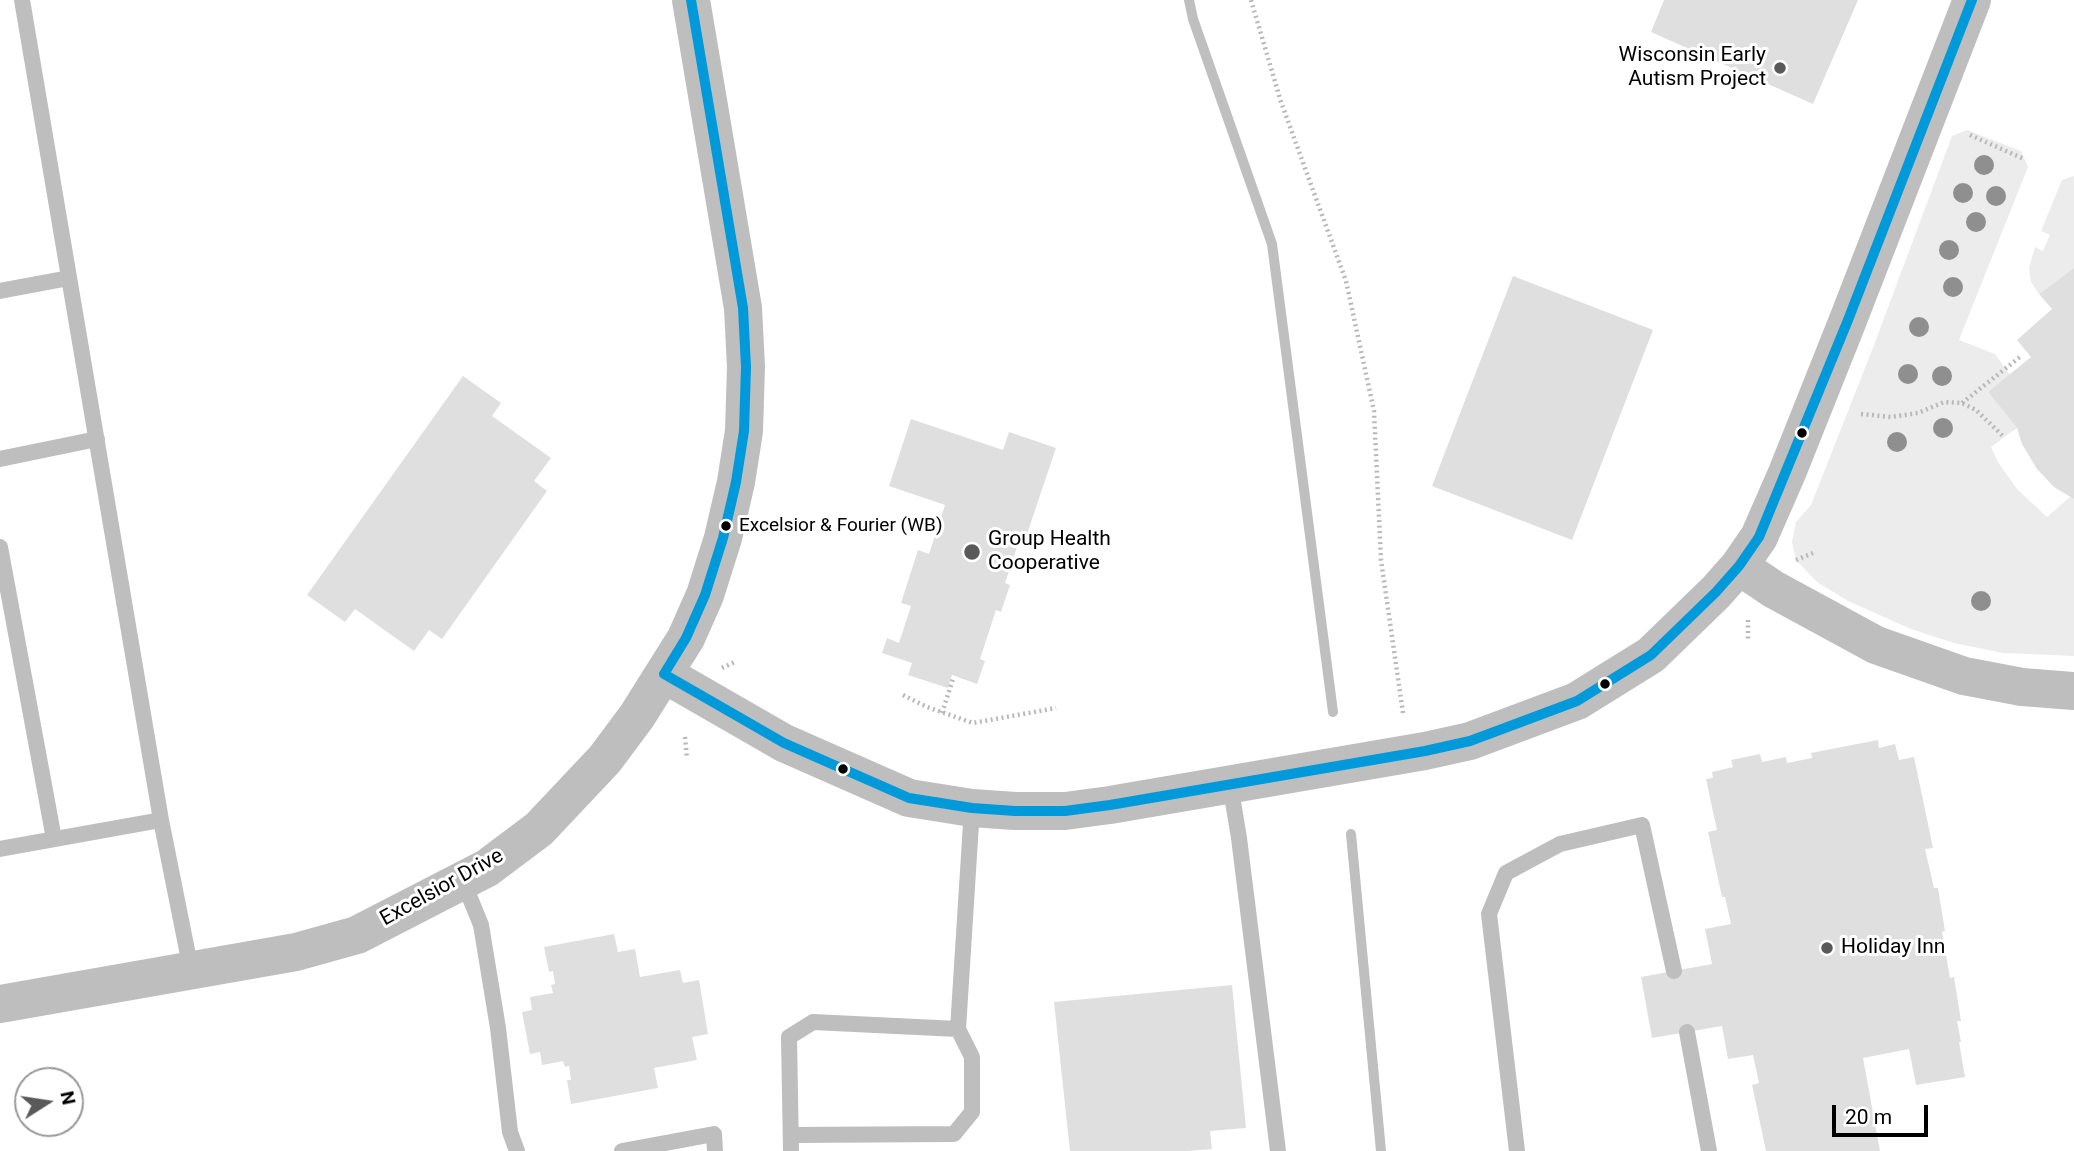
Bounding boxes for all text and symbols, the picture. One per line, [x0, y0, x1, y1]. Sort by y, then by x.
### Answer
place label: Wisconsin Early Autism Project [1619, 43, 1766, 93]
marker: Wisconsin Early Autism Project [1772, 60, 1788, 76]
unlabelled marker [1795, 426, 1809, 440]
place label: Excelsior & Fourier (WB) [739, 515, 943, 537]
marker: Excelsior & Fourier (WB) [719, 519, 733, 533]
place label: Group Health Cooperative [988, 527, 1111, 577]
marker: Group Health Cooperative [962, 542, 982, 562]
unlabelled marker [1598, 677, 1612, 691]
unlabelled marker [836, 762, 850, 776]
street label: Excelsior Drive [376, 844, 508, 932]
place label: Holiday Inn [1841, 935, 1945, 961]
marker: Holiday Inn [1819, 940, 1835, 956]
north arrow [14, 1067, 84, 1137]
text: N [55, 1089, 81, 1107]
scale bar [1836, 1092, 1932, 1136]
text: 20 m [1845, 1105, 1892, 1129]

